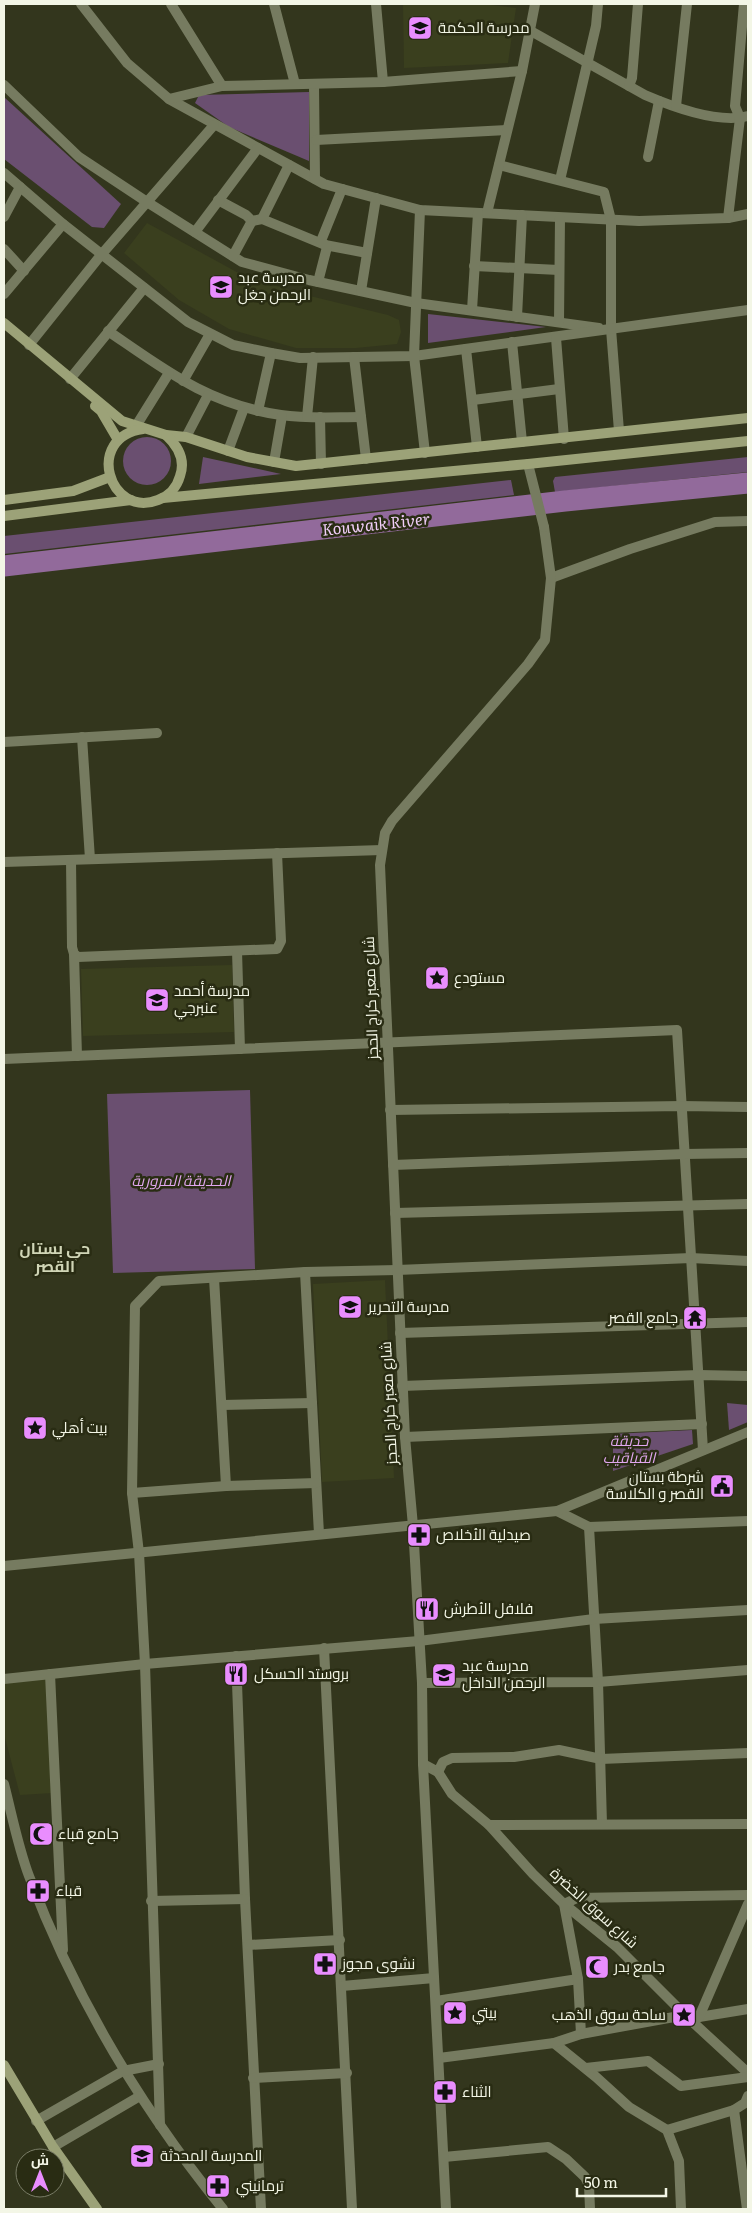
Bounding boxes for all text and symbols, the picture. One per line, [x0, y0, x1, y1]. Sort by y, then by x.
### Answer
school or university icon: مدرسة الحكمة [407, 15, 433, 41]
place label: مدرسة الحكمة [438, 15, 530, 38]
place label: مدرسة عبد الرحمن جغل [238, 265, 311, 305]
school or university icon: مدرسة عبد الرحمن جغل [208, 274, 234, 300]
water label: Kouwaik River [321, 505, 431, 541]
street label: شارع معبر كراج الحجز [356, 936, 384, 1061]
place icon: مستودع [424, 965, 450, 991]
place label: مستودع [454, 965, 505, 989]
place label: مدرسة أحمد عنبرجي [174, 978, 250, 1020]
school or university icon: مدرسة أحمد عنبرجي [144, 987, 170, 1013]
park label: الحديقة المرورية [131, 1168, 233, 1191]
district label: حي بستان القصر [20, 1235, 90, 1277]
school or university icon: مدرسة التحرير [337, 1294, 363, 1320]
place label: مدرسة التحرير [367, 1294, 450, 1317]
place label: جامع القصر [608, 1305, 678, 1329]
temple icon: جامع القصر [682, 1305, 708, 1331]
street label: شارع معبر كراج الحجز [373, 1341, 403, 1466]
place icon: بيت أهلي [22, 1415, 48, 1441]
place label: بيت أهلي [52, 1415, 107, 1440]
park label: حديقة القباقيب [603, 1428, 657, 1468]
place label: شرطة بستان القصر و الكلاسة [606, 1464, 704, 1504]
public building icon: شرطة بستان القصر و الكلاسة [709, 1473, 735, 1499]
pharmacy icon: صيدلية اﻷخلاص [406, 1522, 432, 1548]
place label: صيدلية اﻷخلاص [436, 1522, 531, 1545]
restaurant icon: فلافل اﻷطرش [414, 1596, 440, 1622]
place label: فلافل اﻷطرش [444, 1596, 533, 1619]
place label: مدرسة عبد الرحمن الداخل [462, 1653, 546, 1693]
restaurant icon: بروستد الحسكل [223, 1661, 249, 1687]
place label: بروستد الحسكل [254, 1661, 349, 1684]
school or university icon: مدرسة عبد الرحمن الداخل [431, 1662, 457, 1688]
mosque icon: جامع قباء [28, 1821, 54, 1847]
place label: جامع قباء [58, 1821, 119, 1845]
street label: شارع سوق الخضرة [545, 1861, 644, 1954]
pharmacy icon: قباء [25, 1878, 51, 1904]
place label: قباء [56, 1878, 82, 1901]
pharmacy icon: نشوى مجوز [312, 1951, 338, 1977]
place label: نشوى مجوز [341, 1951, 415, 1974]
mosque icon: جامع بدر [584, 1954, 610, 1980]
place label: جامع بدر [613, 1954, 665, 1978]
place icon: بيتي [442, 2000, 468, 2026]
place label: بيتي [472, 2000, 497, 2025]
place label: ساحة سوق الذهب [552, 2002, 666, 2025]
place icon: ساحة سوق الذهب [671, 2002, 697, 2028]
pharmacy icon: الثناء [432, 2079, 458, 2105]
place label: الثناء [462, 2079, 492, 2102]
school or university icon: المدرسة المحدثة [129, 2143, 155, 2169]
place label: المدرسة المحدثة [160, 2143, 262, 2166]
north arrow [15, 2148, 65, 2198]
text: ش [31, 2149, 49, 2169]
scale bar [577, 2166, 666, 2198]
text: 50 m [584, 2170, 618, 2193]
pharmacy icon: ترمانيني [205, 2173, 231, 2199]
place label: ترمانيني [236, 2173, 284, 2198]

